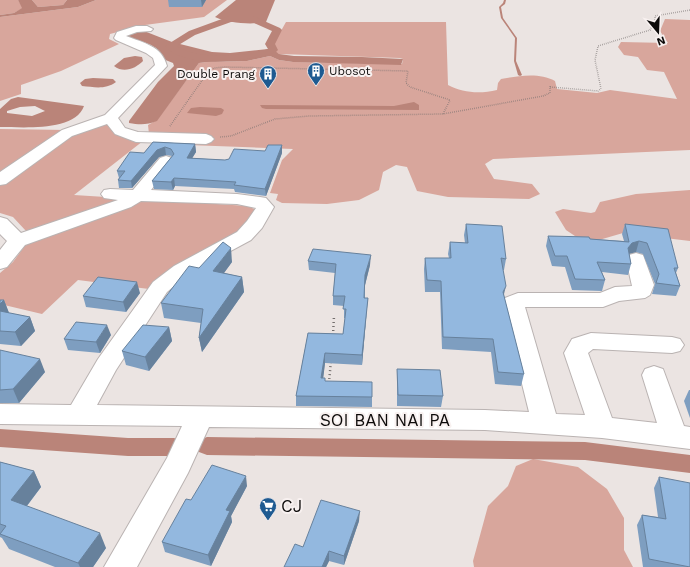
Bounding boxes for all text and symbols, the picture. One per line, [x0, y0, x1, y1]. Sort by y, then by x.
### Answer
north arrow [638, 12, 678, 52]
text: N [655, 34, 667, 48]
building icon: Ubosot [306, 61, 326, 86]
building icon: Double Prang [258, 64, 278, 89]
place label: Ubosot [329, 64, 371, 78]
place label: Double Prang [177, 67, 256, 81]
street label: SOI BAN NAI PA [320, 410, 450, 430]
supermarket icon: CJ [258, 496, 278, 521]
place label: CJ [281, 496, 302, 516]

